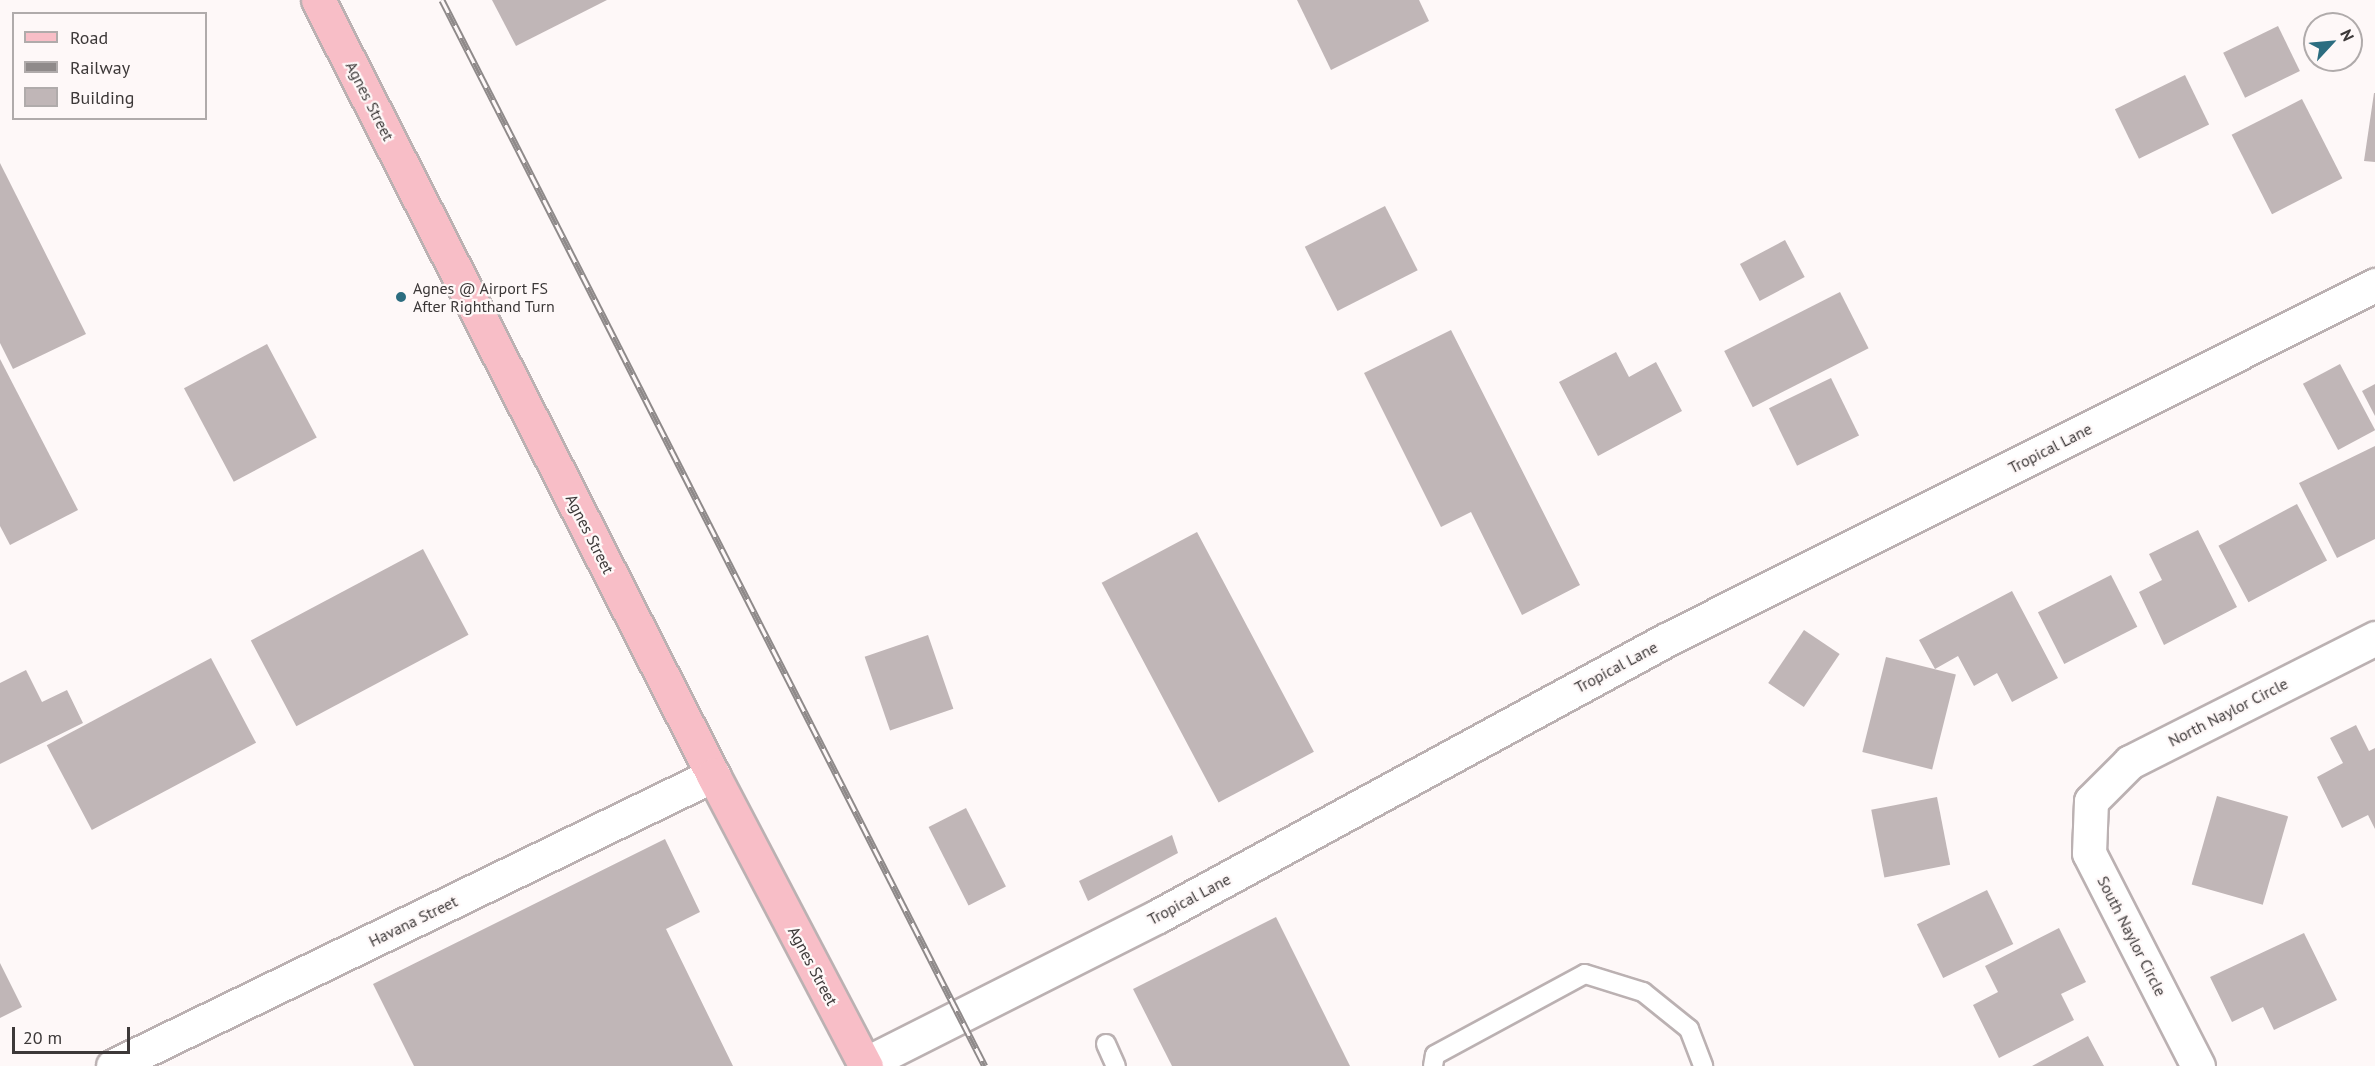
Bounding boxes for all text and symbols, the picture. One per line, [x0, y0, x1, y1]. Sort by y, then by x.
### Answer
legend [12, 12, 207, 120]
north arrow [2303, 12, 2363, 72]
text: Road [70, 26, 108, 49]
text: N [2336, 26, 2359, 44]
text: Railway [70, 56, 130, 79]
street label: Agnes Street [342, 58, 398, 144]
text: Building [70, 86, 134, 109]
place label: Agnes @ Airport FS After Righthand Turn [413, 278, 555, 316]
marker: Agnes @ Airport FS After Righthand Turn [394, 290, 408, 304]
street label: Tropical Lane [2005, 419, 2095, 477]
street label: Agnes Street [562, 491, 618, 577]
street label: Tropical Lane [1571, 637, 1661, 697]
street label: North Naylor Circle [2165, 674, 2291, 750]
street label: Tropical Lane [1144, 869, 1234, 929]
street label: South Naylor Circle [2093, 873, 2171, 999]
street label: Havana Street [366, 891, 460, 951]
street label: Agnes Street [784, 923, 842, 1009]
scale bar [15, 1015, 134, 1053]
text: 20 m [23, 1026, 62, 1049]

